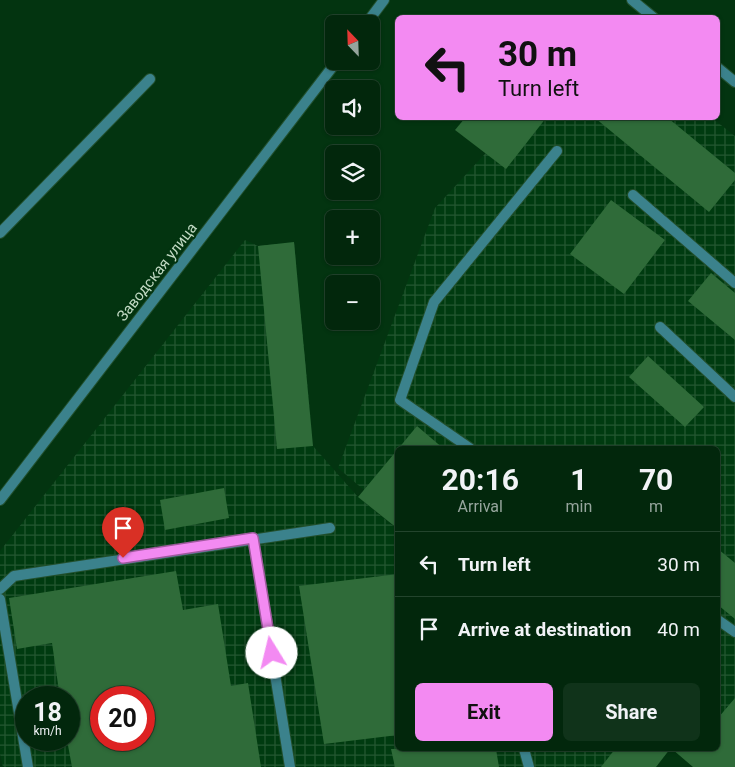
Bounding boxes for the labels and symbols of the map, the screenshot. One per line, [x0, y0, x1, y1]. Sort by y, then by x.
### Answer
north arrow [325, 15, 380, 70]
street label: Заводская улица [113, 219, 201, 325]
pin [102, 507, 144, 558]
position arrow [245, 626, 297, 678]
speed limit sign: 20 [90, 686, 155, 751]

